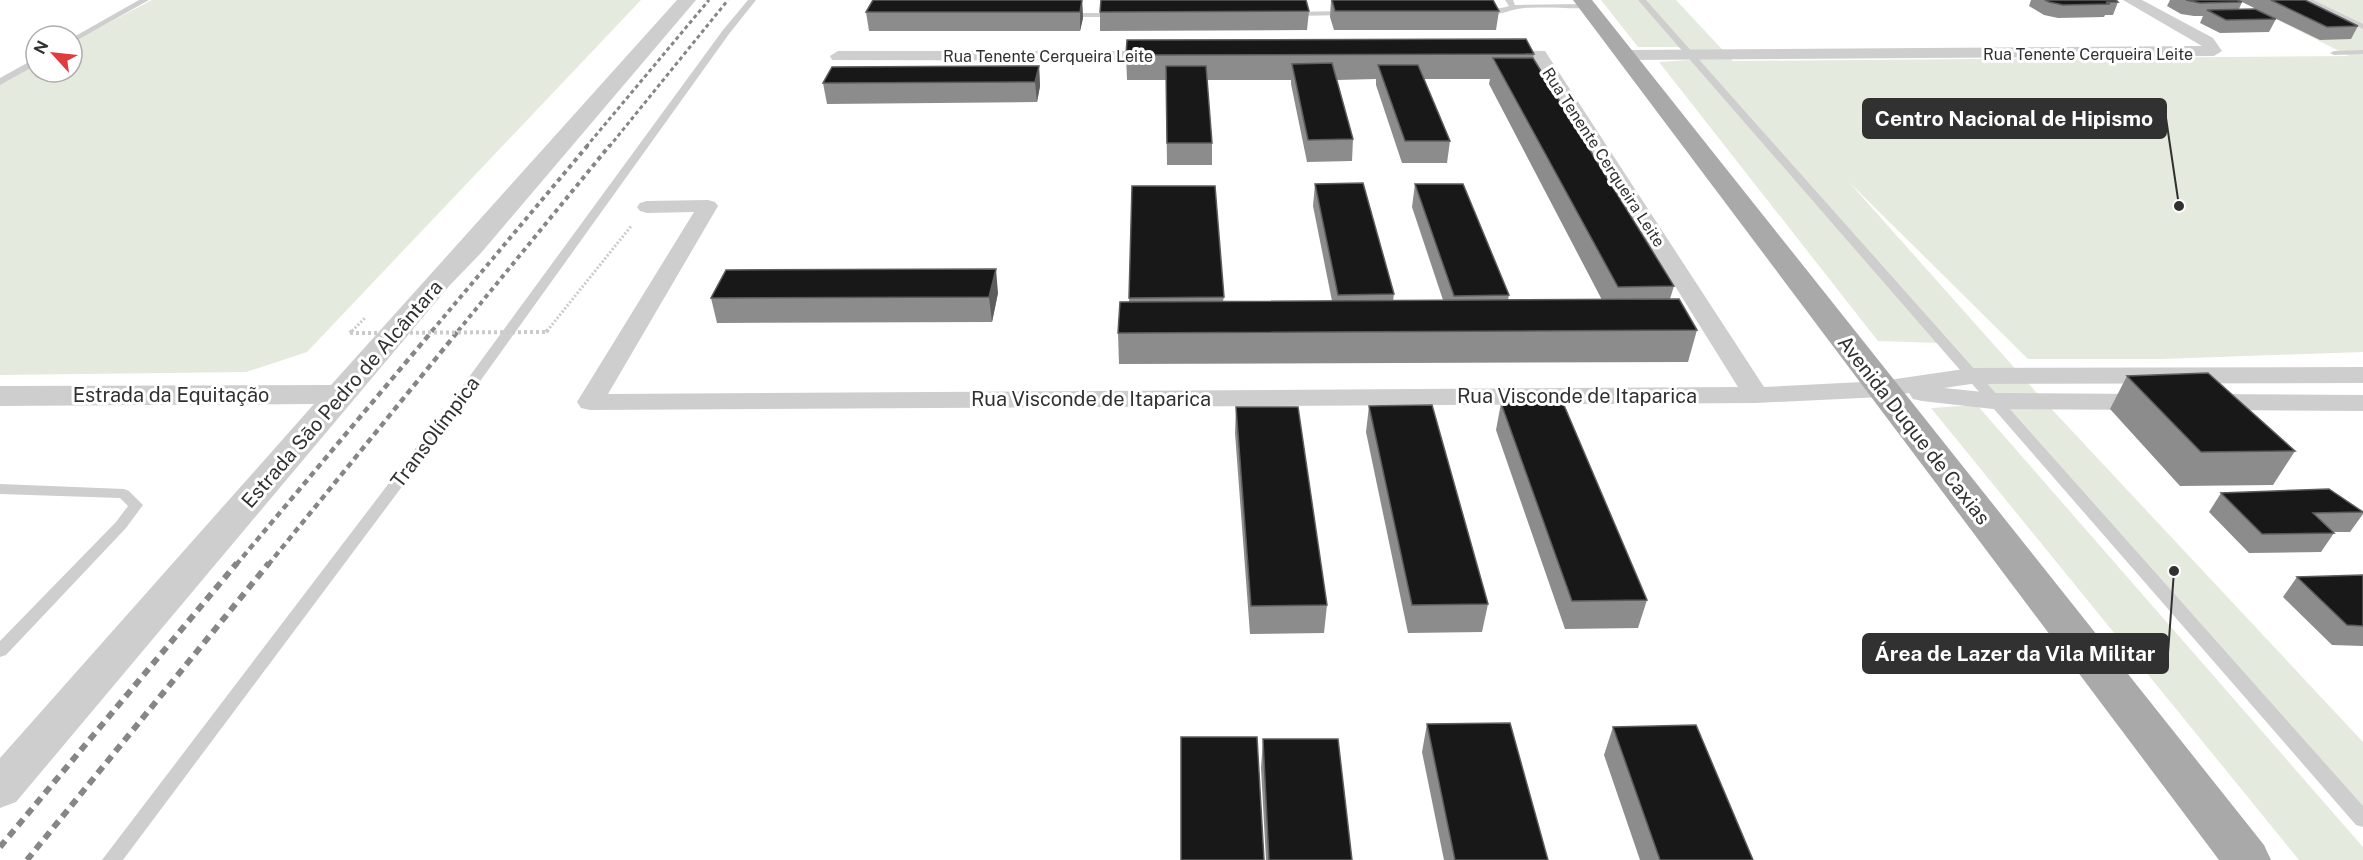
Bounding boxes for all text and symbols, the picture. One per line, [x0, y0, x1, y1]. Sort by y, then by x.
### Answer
north arrow [24, 24, 84, 84]
text: N [30, 38, 52, 57]
street label: Rua Tenente Cerqueira Leite [1983, 45, 2193, 64]
street label: Rua Tenente Cerqueira Leite [943, 47, 1153, 66]
street label: Rua Tenente Cerqueira Leite [1538, 64, 1669, 251]
callout: Centro Nacional de Hipismo [1863, 99, 2166, 138]
text: Centro Nacional de Hipismo [1875, 106, 2153, 131]
street label: Estrada São Pedro de Alcântara [236, 275, 448, 513]
street label: Avenida Duque de Caxias [1833, 331, 1995, 529]
street label: TransOlímpica [385, 372, 485, 492]
street label: Estrada da Equitação [73, 383, 269, 407]
street label: Rua Visconde de Itaparica [1457, 384, 1697, 408]
street label: Rua Visconde de Itaparica [971, 387, 1211, 411]
callout: Área de Lazer da Vila Militar [1863, 634, 2168, 673]
text: Área de Lazer da Vila Militar [1875, 641, 2156, 666]

